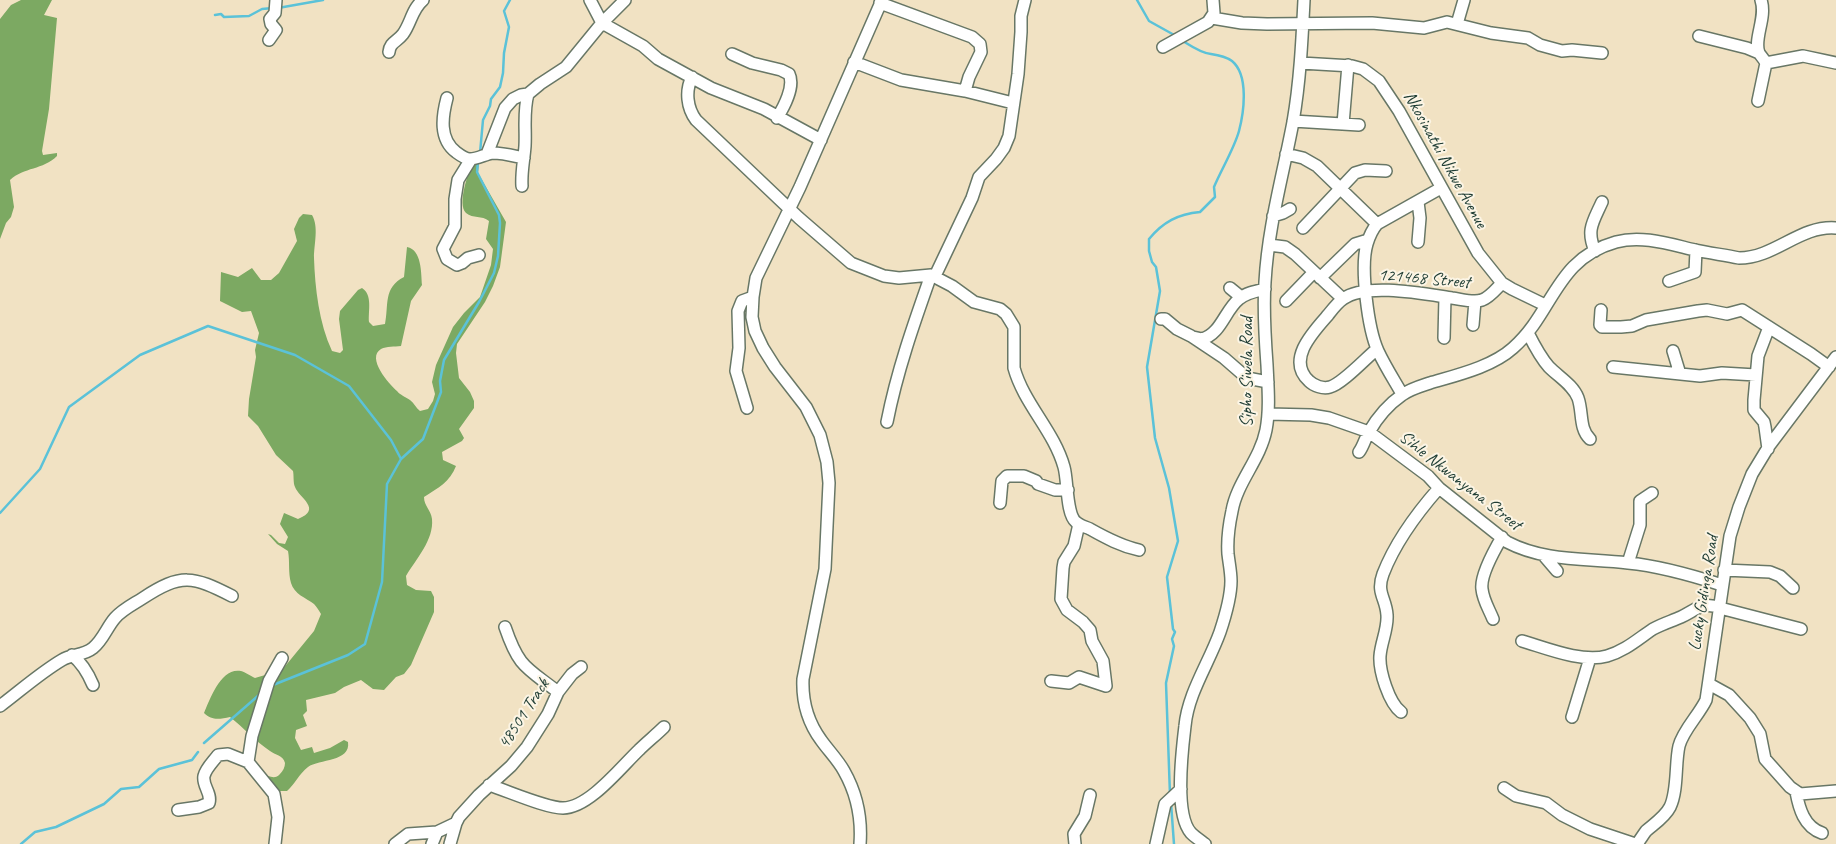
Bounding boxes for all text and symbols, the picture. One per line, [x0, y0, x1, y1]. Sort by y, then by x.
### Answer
street label: Nkosinathi Nikwe Avenue [1398, 88, 1492, 232]
street label: 121468 Street [1377, 264, 1471, 294]
street label: Sipho Siwela Road [1236, 317, 1258, 427]
street label: Sihle Nkwanyana Street [1394, 426, 1526, 536]
street label: Lucky Gidinga Road [1684, 534, 1724, 652]
street label: 48501 Track [493, 675, 555, 753]

